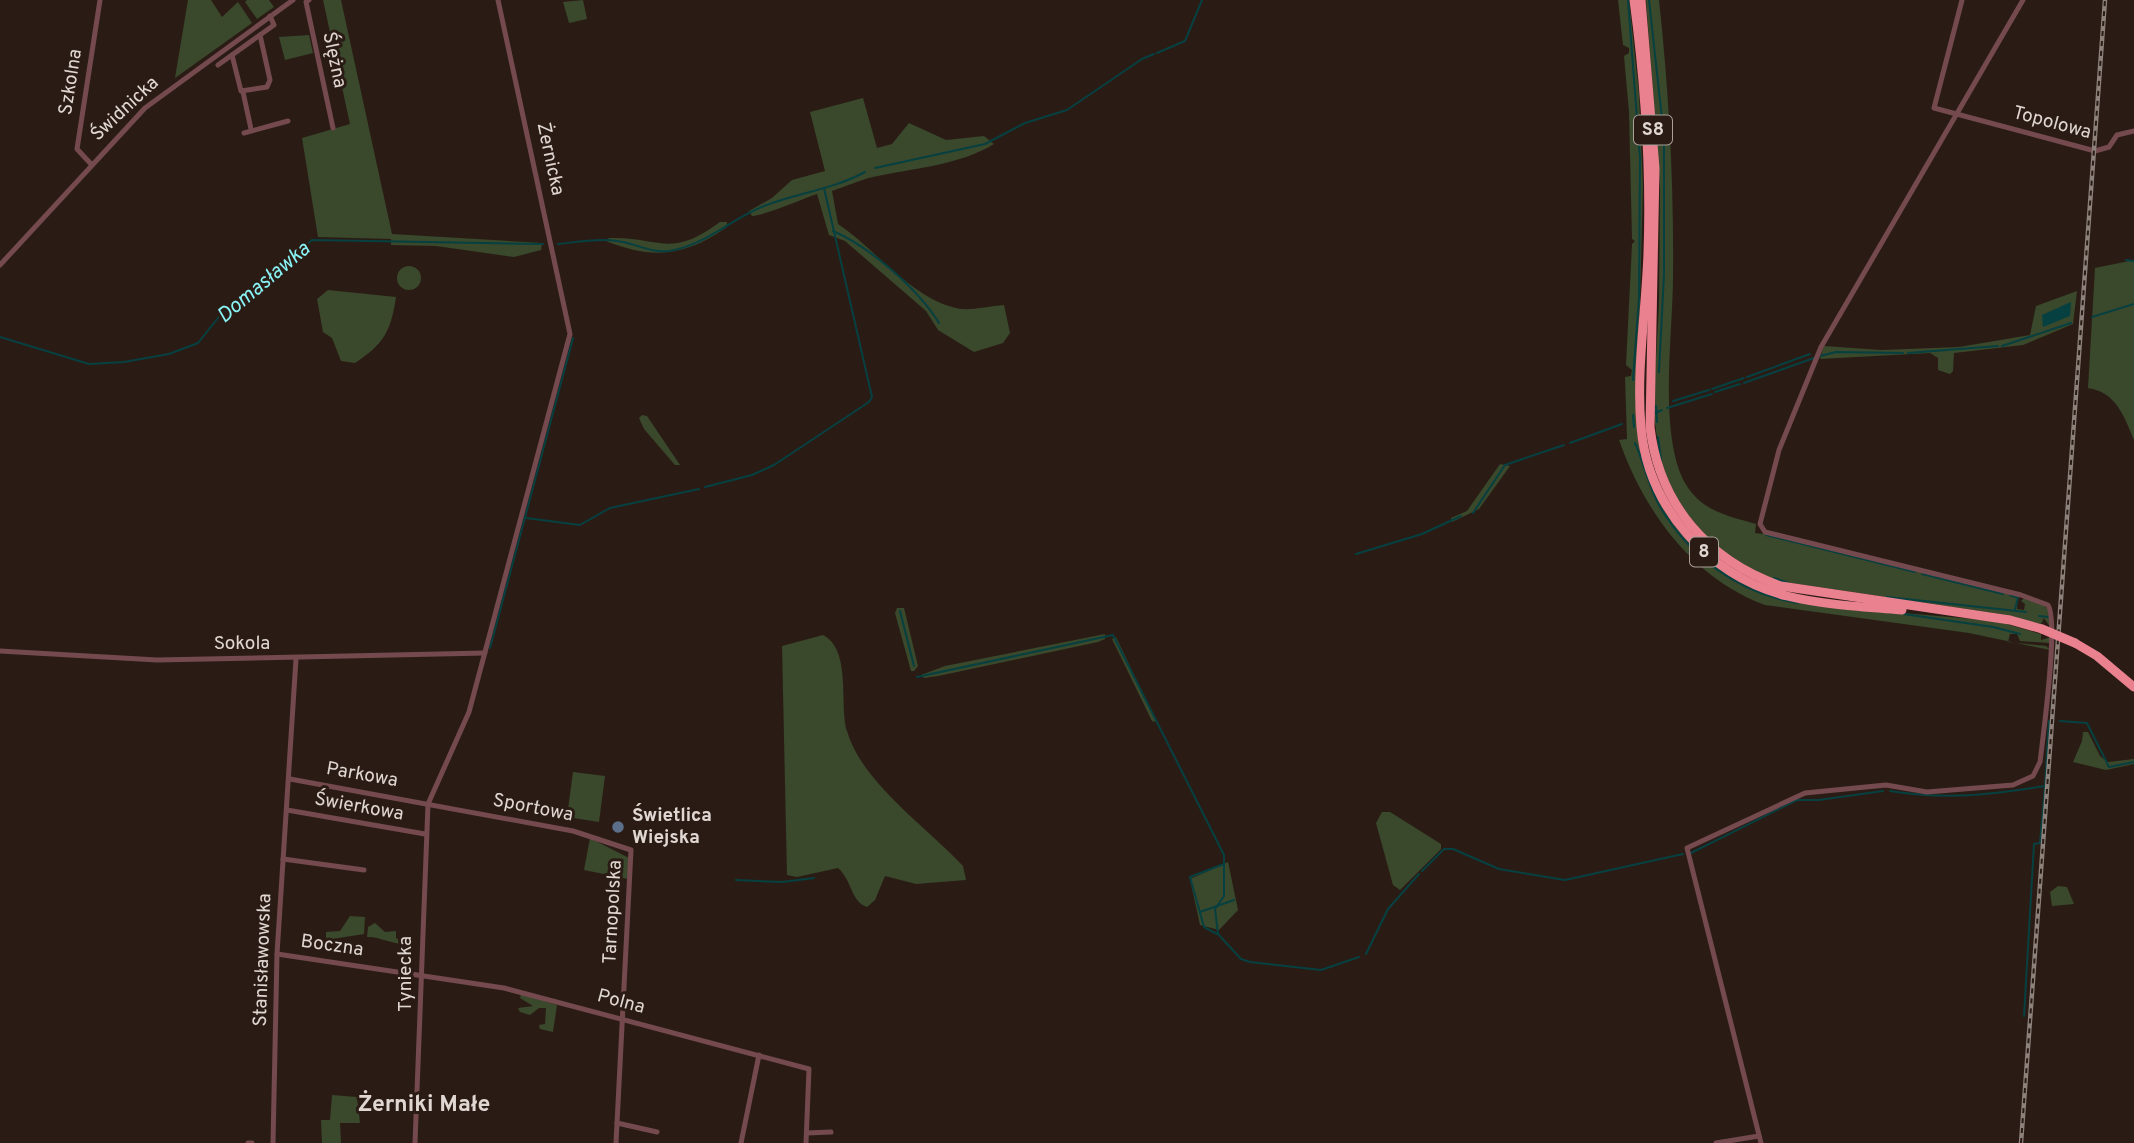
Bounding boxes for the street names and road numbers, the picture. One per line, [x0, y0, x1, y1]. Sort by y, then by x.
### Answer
street label: Ślężna [316, 30, 353, 90]
street label: Szkolna [54, 47, 88, 117]
street label: Świdnicka [85, 71, 164, 147]
street label: Topolowa [2010, 101, 2094, 145]
road number: S8 [1634, 116, 1672, 145]
street label: Żernicka [531, 120, 570, 198]
road number: 8 [1690, 538, 1718, 566]
street label: Sokola [214, 632, 270, 656]
street label: Parkowa [324, 757, 400, 793]
street label: Świerkowa [313, 786, 406, 827]
street label: Sportowa [491, 788, 575, 828]
street label: Tarnopolska [598, 859, 628, 965]
street label: Stanisławowska [249, 893, 277, 1027]
street label: Boczna [299, 930, 365, 962]
street label: Tyniecka [394, 936, 418, 1012]
street label: Polna [595, 984, 647, 1020]

